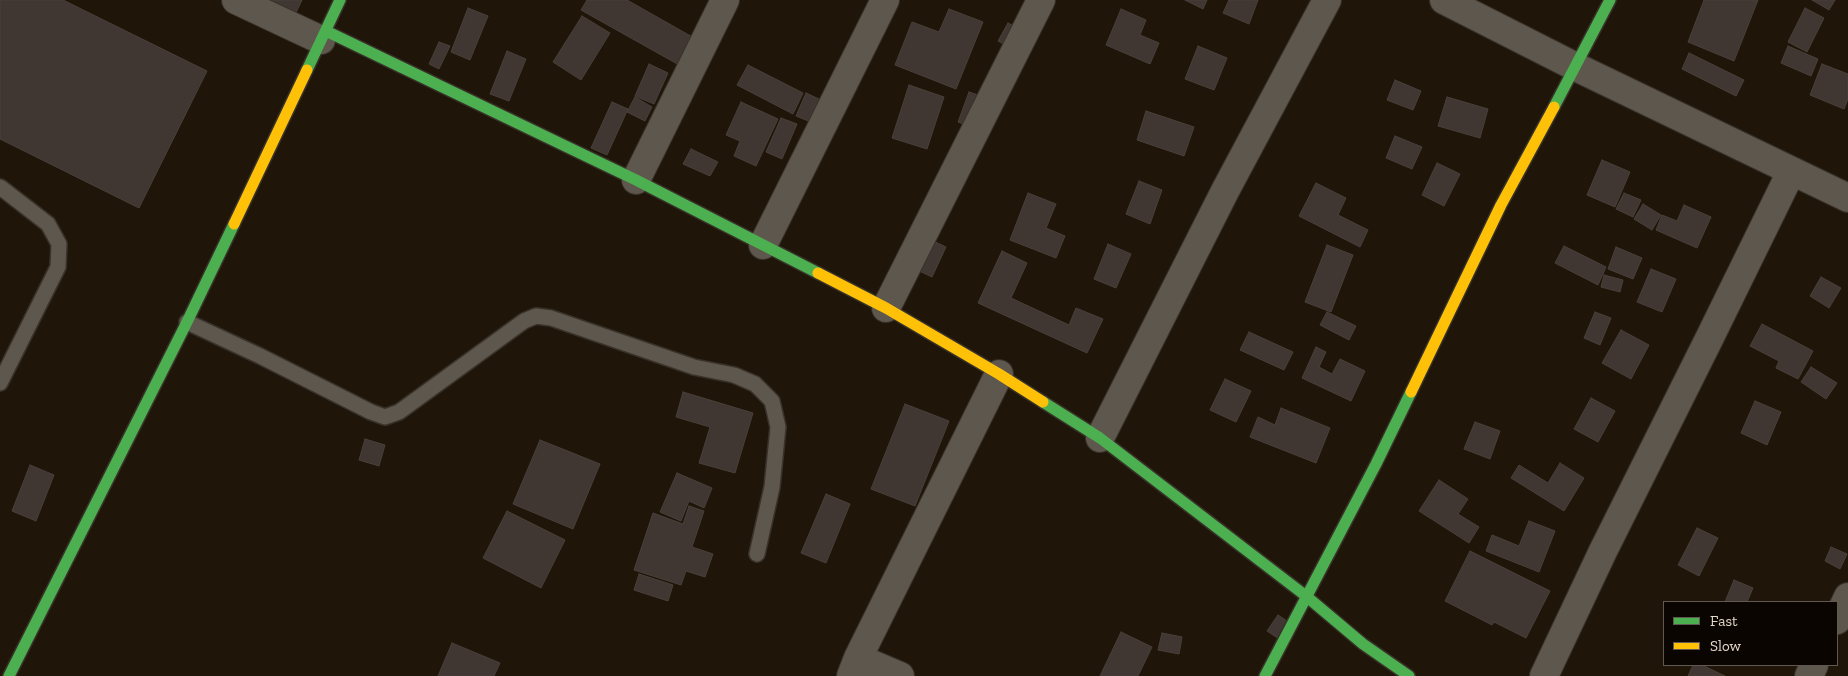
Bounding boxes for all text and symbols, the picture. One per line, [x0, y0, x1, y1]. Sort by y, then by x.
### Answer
legend [1663, 601, 1838, 666]
text: Fast [1710, 612, 1738, 630]
text: Slow [1710, 637, 1741, 655]

